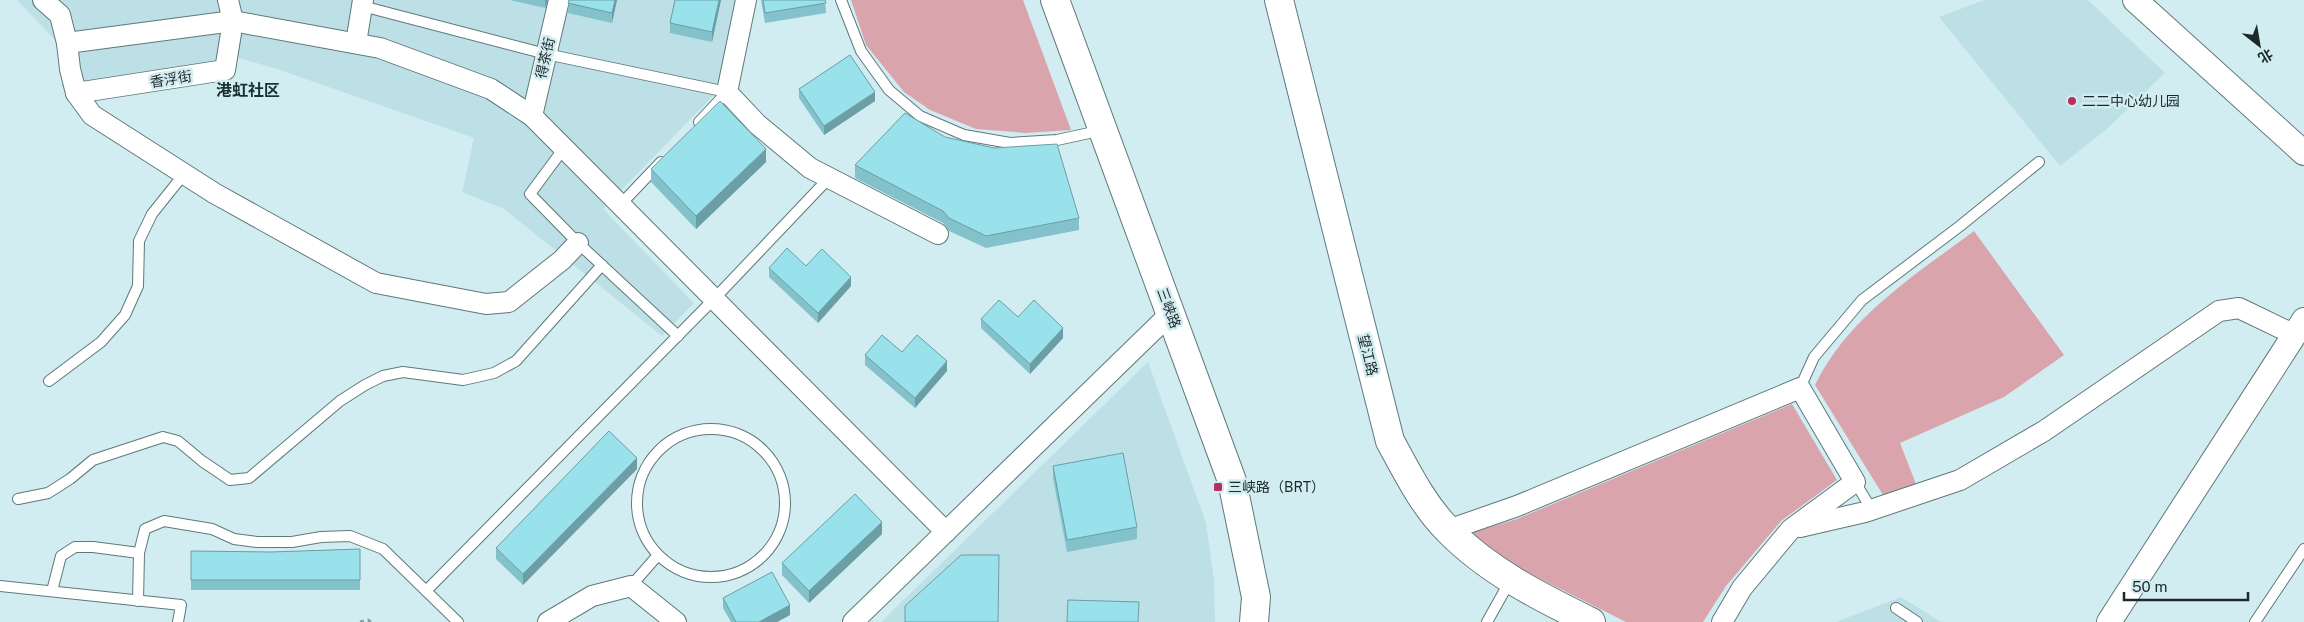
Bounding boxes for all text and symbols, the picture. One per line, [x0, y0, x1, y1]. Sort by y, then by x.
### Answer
north arrow [2234, 20, 2284, 70]
street label: 得茶街 [532, 36, 558, 80]
text: 北 [2256, 46, 2276, 67]
street label: 香浮街 [149, 68, 193, 90]
district label: 港虹社区 [216, 81, 280, 100]
place label: 二二中心幼儿园 [2082, 93, 2180, 109]
marker: 二二中心幼儿园 [2066, 95, 2078, 107]
street label: 三峡路 [1154, 286, 1184, 330]
street label: 望江路 [1355, 333, 1381, 377]
place label: 三峡路（BRT） [1228, 479, 1325, 495]
marker: 三峡路（BRT） [1212, 481, 1224, 493]
scale bar [2124, 570, 2248, 602]
text: 50 m [2132, 578, 2167, 595]

